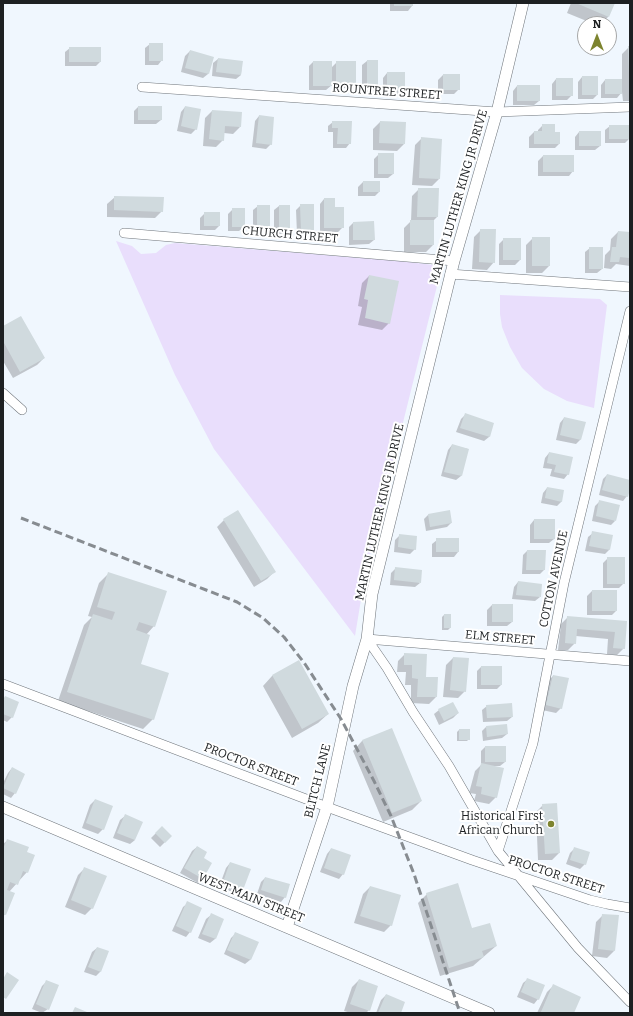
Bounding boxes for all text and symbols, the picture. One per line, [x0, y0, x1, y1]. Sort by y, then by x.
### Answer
north arrow [577, 16, 617, 56]
text: N [593, 18, 601, 31]
street label: ROUNTREE STREET [332, 81, 442, 103]
street label: MARTIN LUTHER KING JR DRIVE [427, 108, 491, 286]
street label: CHURCH STREET [241, 224, 339, 246]
street label: MARTIN LUTHER KING JR DRIVE [353, 422, 407, 602]
street label: COTTON AVENUE [537, 529, 571, 629]
street label: ELM STREET [464, 628, 536, 648]
street label: PROCTOR STREET [202, 740, 300, 790]
street label: BLITCH LANE [302, 742, 334, 820]
place label: Historical First African Church [458, 810, 543, 838]
marker: Historical First African Church [546, 819, 556, 829]
street label: PROCTOR STREET [506, 853, 606, 897]
street label: WEST MAIN STREET [196, 870, 306, 926]

